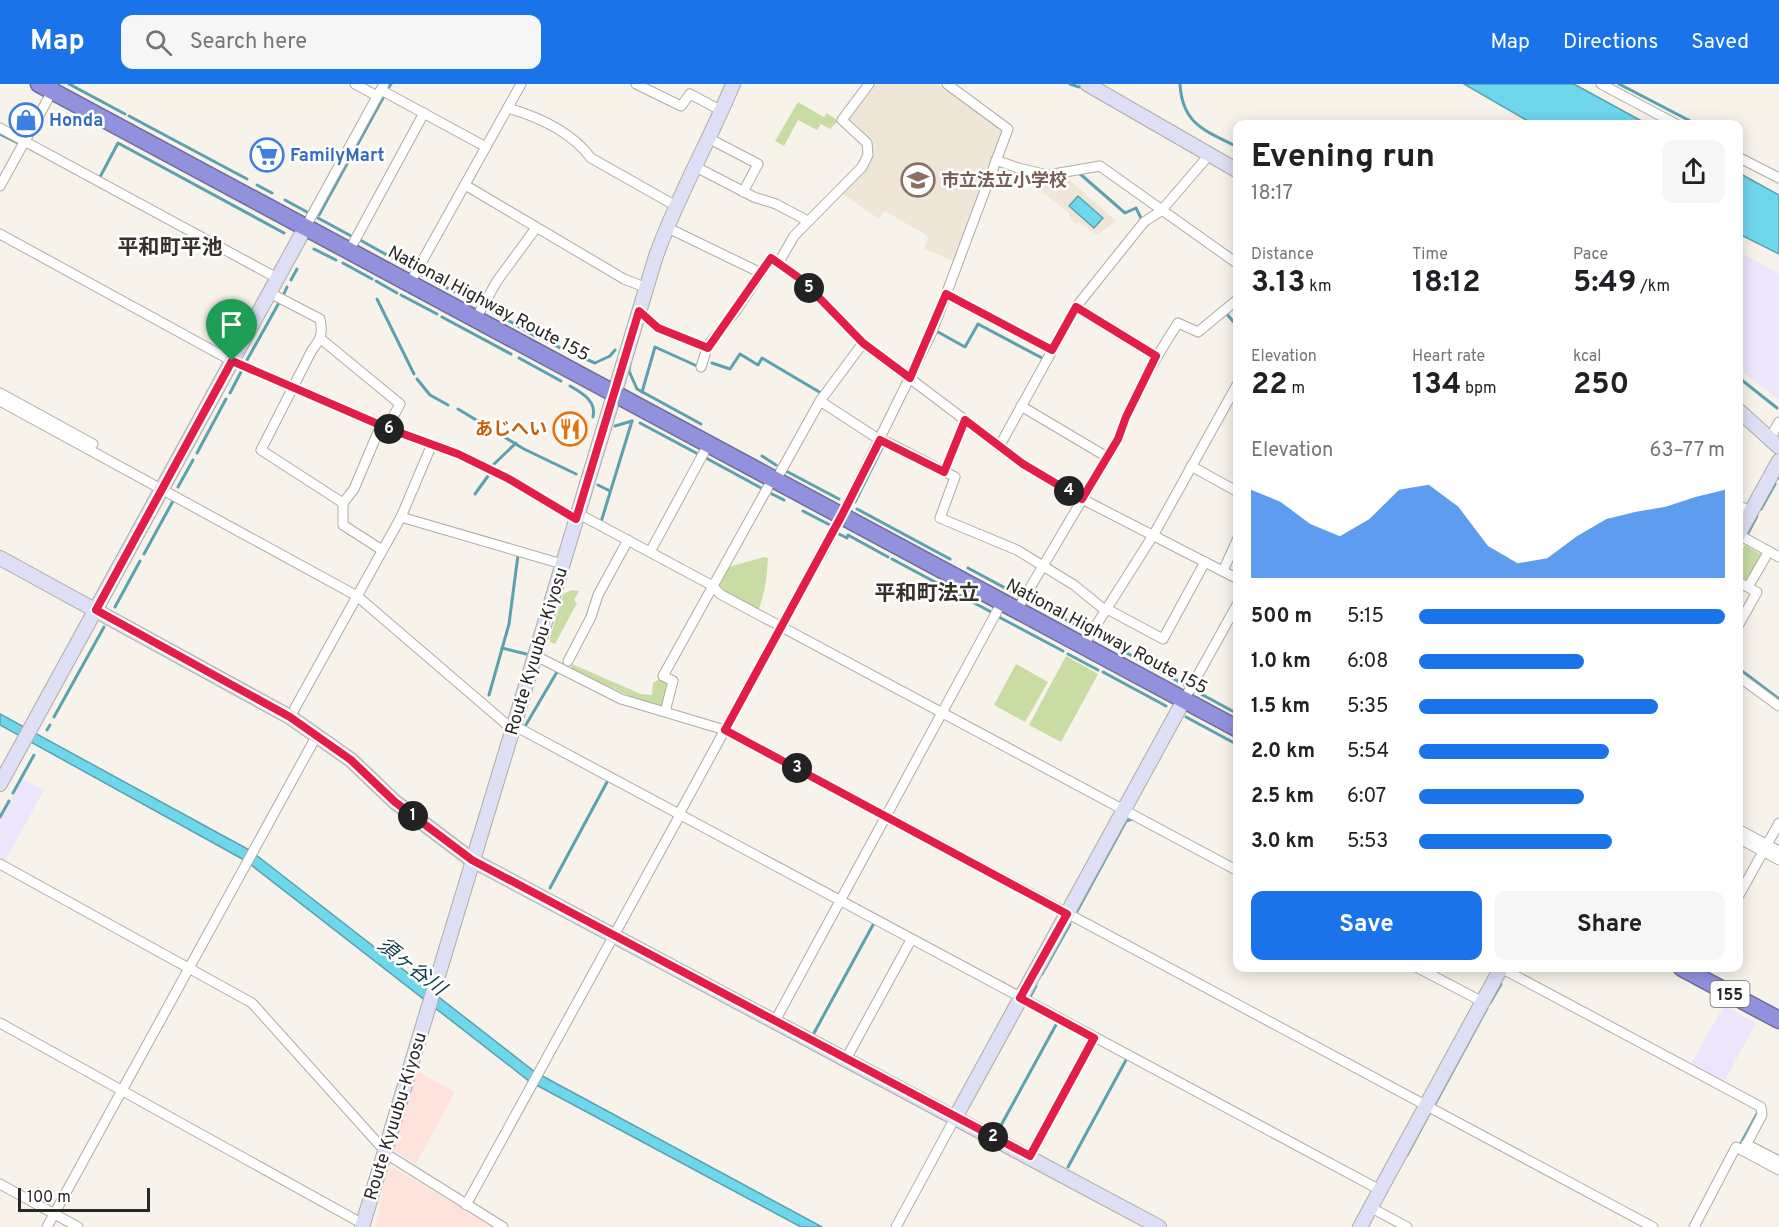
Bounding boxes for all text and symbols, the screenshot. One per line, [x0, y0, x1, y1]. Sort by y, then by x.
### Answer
search box [121, 15, 541, 69]
text: Map [30, 24, 85, 60]
icon: search [142, 26, 175, 59]
text: Search here [190, 29, 307, 56]
text: Map [1490, 29, 1530, 56]
text: Directions [1563, 29, 1658, 56]
text: Saved [1691, 29, 1749, 56]
shop icon: Honda [8, 102, 44, 138]
place label: Honda [49, 110, 103, 133]
supermarket icon: FamilyMart [249, 137, 285, 173]
text: Evening run [1251, 137, 1435, 179]
button: share [1662, 140, 1725, 203]
place label: FamilyMart [290, 145, 385, 168]
school or university icon: 市立法立小学校 [900, 162, 936, 198]
place label: 市立法立小学校 [941, 170, 1067, 193]
text: 18:17 [1251, 181, 1293, 207]
district label: 平和町平池 [118, 235, 223, 262]
street label: National Highway Route 155 [383, 241, 593, 367]
text: Distance [1251, 245, 1314, 265]
text: Time [1412, 245, 1448, 265]
text: Pace [1573, 245, 1608, 265]
text: 3.13 [1251, 265, 1306, 302]
text: 18:12 [1412, 265, 1481, 302]
text: 5:49 [1573, 265, 1636, 302]
pin: 5 [794, 273, 824, 303]
text: km [1306, 277, 1332, 297]
text: /km [1636, 277, 1670, 297]
text: 5 [804, 278, 814, 298]
pin [206, 299, 257, 361]
icon: arrive [215, 308, 248, 341]
text: Elevation [1251, 347, 1317, 367]
text: Heart rate [1412, 347, 1485, 367]
text: kcal [1573, 347, 1601, 367]
text: 22 [1251, 367, 1288, 404]
text: 134 [1412, 367, 1461, 404]
text: 250 [1573, 367, 1629, 404]
text: m [1288, 379, 1305, 399]
text: bpm [1461, 379, 1496, 399]
restaurant icon: あじへい [552, 411, 588, 447]
pin: 6 [374, 414, 404, 444]
text: 6 [384, 419, 394, 439]
place label: あじへい [475, 419, 547, 442]
text: Elevation [1251, 438, 1333, 464]
text: 63–77 m [1650, 438, 1725, 464]
pin: 4 [1054, 476, 1084, 506]
text: 4 [1064, 481, 1074, 501]
street label: Route Kyuubu-Kiyosu [501, 565, 574, 738]
street label: National Highway Route 155 [1001, 574, 1211, 700]
district label: 平和町法立 [875, 581, 980, 608]
text: 500 m [1251, 604, 1312, 630]
text: 5:15 [1347, 604, 1384, 630]
text: 1.0 km [1251, 649, 1311, 675]
text: 6:08 [1347, 649, 1389, 675]
text: 1.5 km [1251, 694, 1310, 720]
text: 5:35 [1347, 694, 1388, 720]
text: 2.0 km [1251, 739, 1315, 765]
text: 5:54 [1347, 739, 1389, 765]
pin: 3 [782, 753, 812, 783]
text: 3 [792, 758, 802, 778]
text: 2.5 km [1251, 784, 1314, 810]
text: 6:07 [1347, 784, 1386, 810]
pin: 1 [398, 801, 428, 831]
text: 1 [410, 806, 416, 826]
text: 3.0 km [1251, 829, 1314, 855]
text: 5:53 [1347, 829, 1388, 855]
button: Save [1251, 891, 1482, 960]
button: Share [1494, 891, 1725, 960]
water label: 須ヶ谷川 [371, 933, 452, 1004]
road number: 155 [1710, 981, 1750, 1007]
street label: Route Kyuubu-Kiyosu [360, 1030, 433, 1203]
pin: 2 [978, 1122, 1008, 1152]
text: 2 [988, 1127, 998, 1147]
scale bar [18, 1185, 150, 1212]
text: 100 m [27, 1188, 71, 1208]

